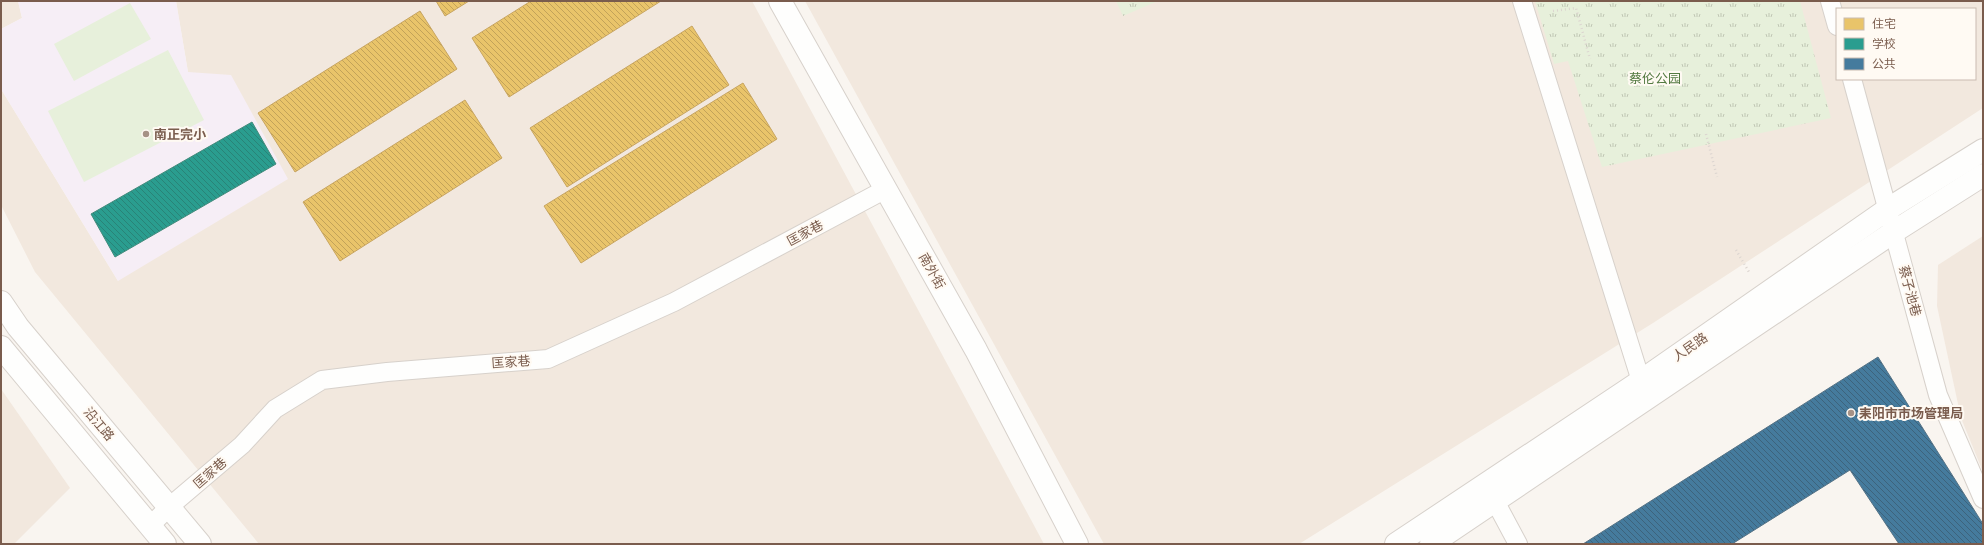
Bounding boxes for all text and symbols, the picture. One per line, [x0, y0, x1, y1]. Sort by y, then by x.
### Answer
legend [1836, 8, 1976, 80]
text: 住宅 [1872, 17, 1896, 31]
text: 学校 [1872, 37, 1896, 51]
text: 公共 [1872, 57, 1896, 71]
park label: 蔡伦公园 [1629, 71, 1681, 86]
place label: 南正完小 [154, 127, 207, 142]
marker: 南正完小 [141, 129, 151, 139]
street label: 匡家巷 [784, 217, 826, 249]
street label: 南外街 [916, 250, 948, 292]
street label: 蔡子池巷 [1896, 264, 1924, 318]
street label: 人民路 [1670, 330, 1710, 364]
street label: 匡家巷 [491, 353, 531, 371]
street label: 沿江路 [81, 404, 117, 444]
place label: 耒阳市市场管理局 [1859, 406, 1963, 421]
marker: 耒阳市市场管理局 [1846, 408, 1856, 418]
street label: 匡家巷 [190, 455, 230, 491]

